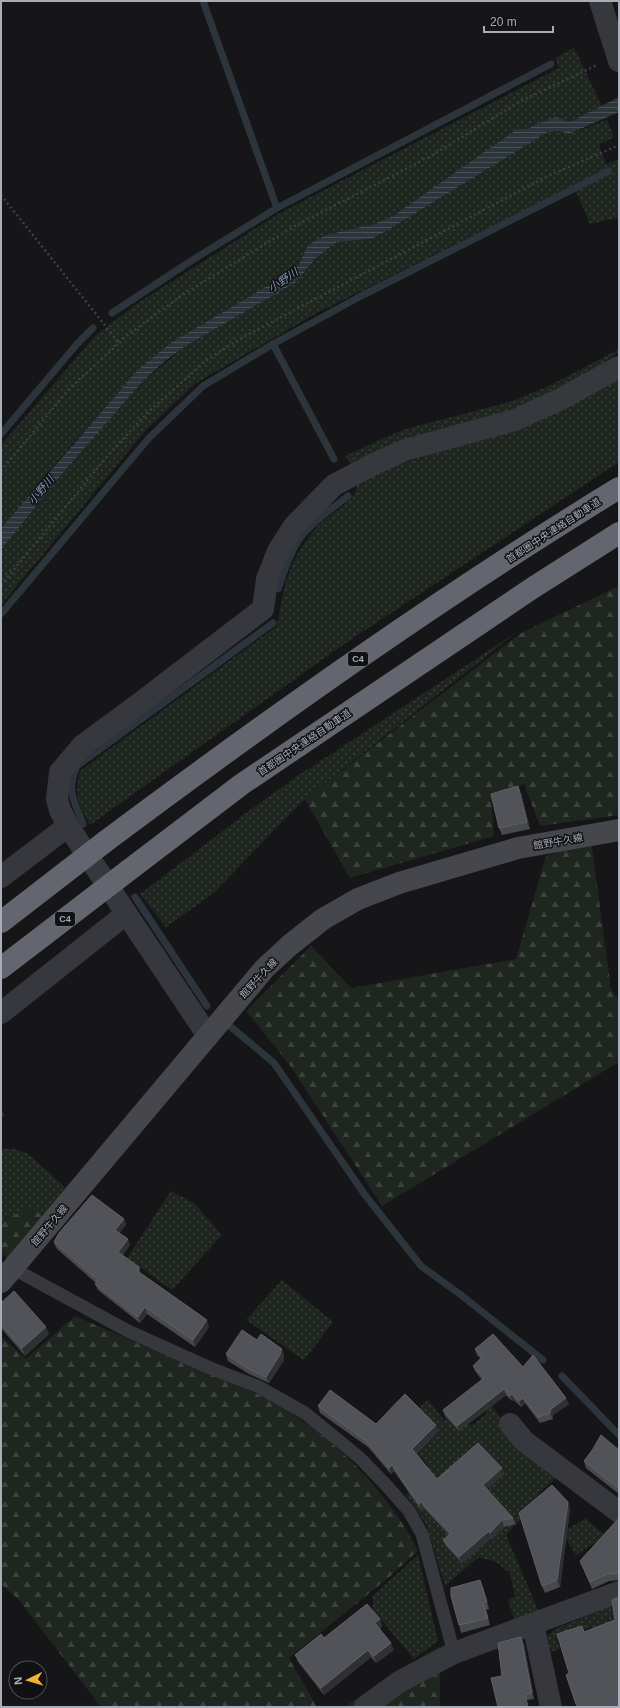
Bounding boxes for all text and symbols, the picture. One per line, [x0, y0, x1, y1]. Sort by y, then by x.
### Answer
scale bar [484, 8, 553, 34]
text: 20 m [490, 15, 517, 29]
water label: 小野川 [266, 265, 301, 294]
water label: 小野川 [26, 473, 57, 506]
street label: 首都圏中央連絡自動車道 [504, 496, 602, 565]
road number: C4 [348, 652, 368, 666]
street label: 首都圏中央連絡自動車道 [256, 707, 353, 778]
street label: 館野牛久線 [533, 832, 584, 851]
road number: C4 [55, 912, 75, 926]
street label: 館野牛久線 [237, 956, 279, 1000]
street label: 館野牛久線 [29, 1203, 70, 1248]
north arrow [8, 1660, 48, 1700]
text: N [12, 1676, 24, 1685]

